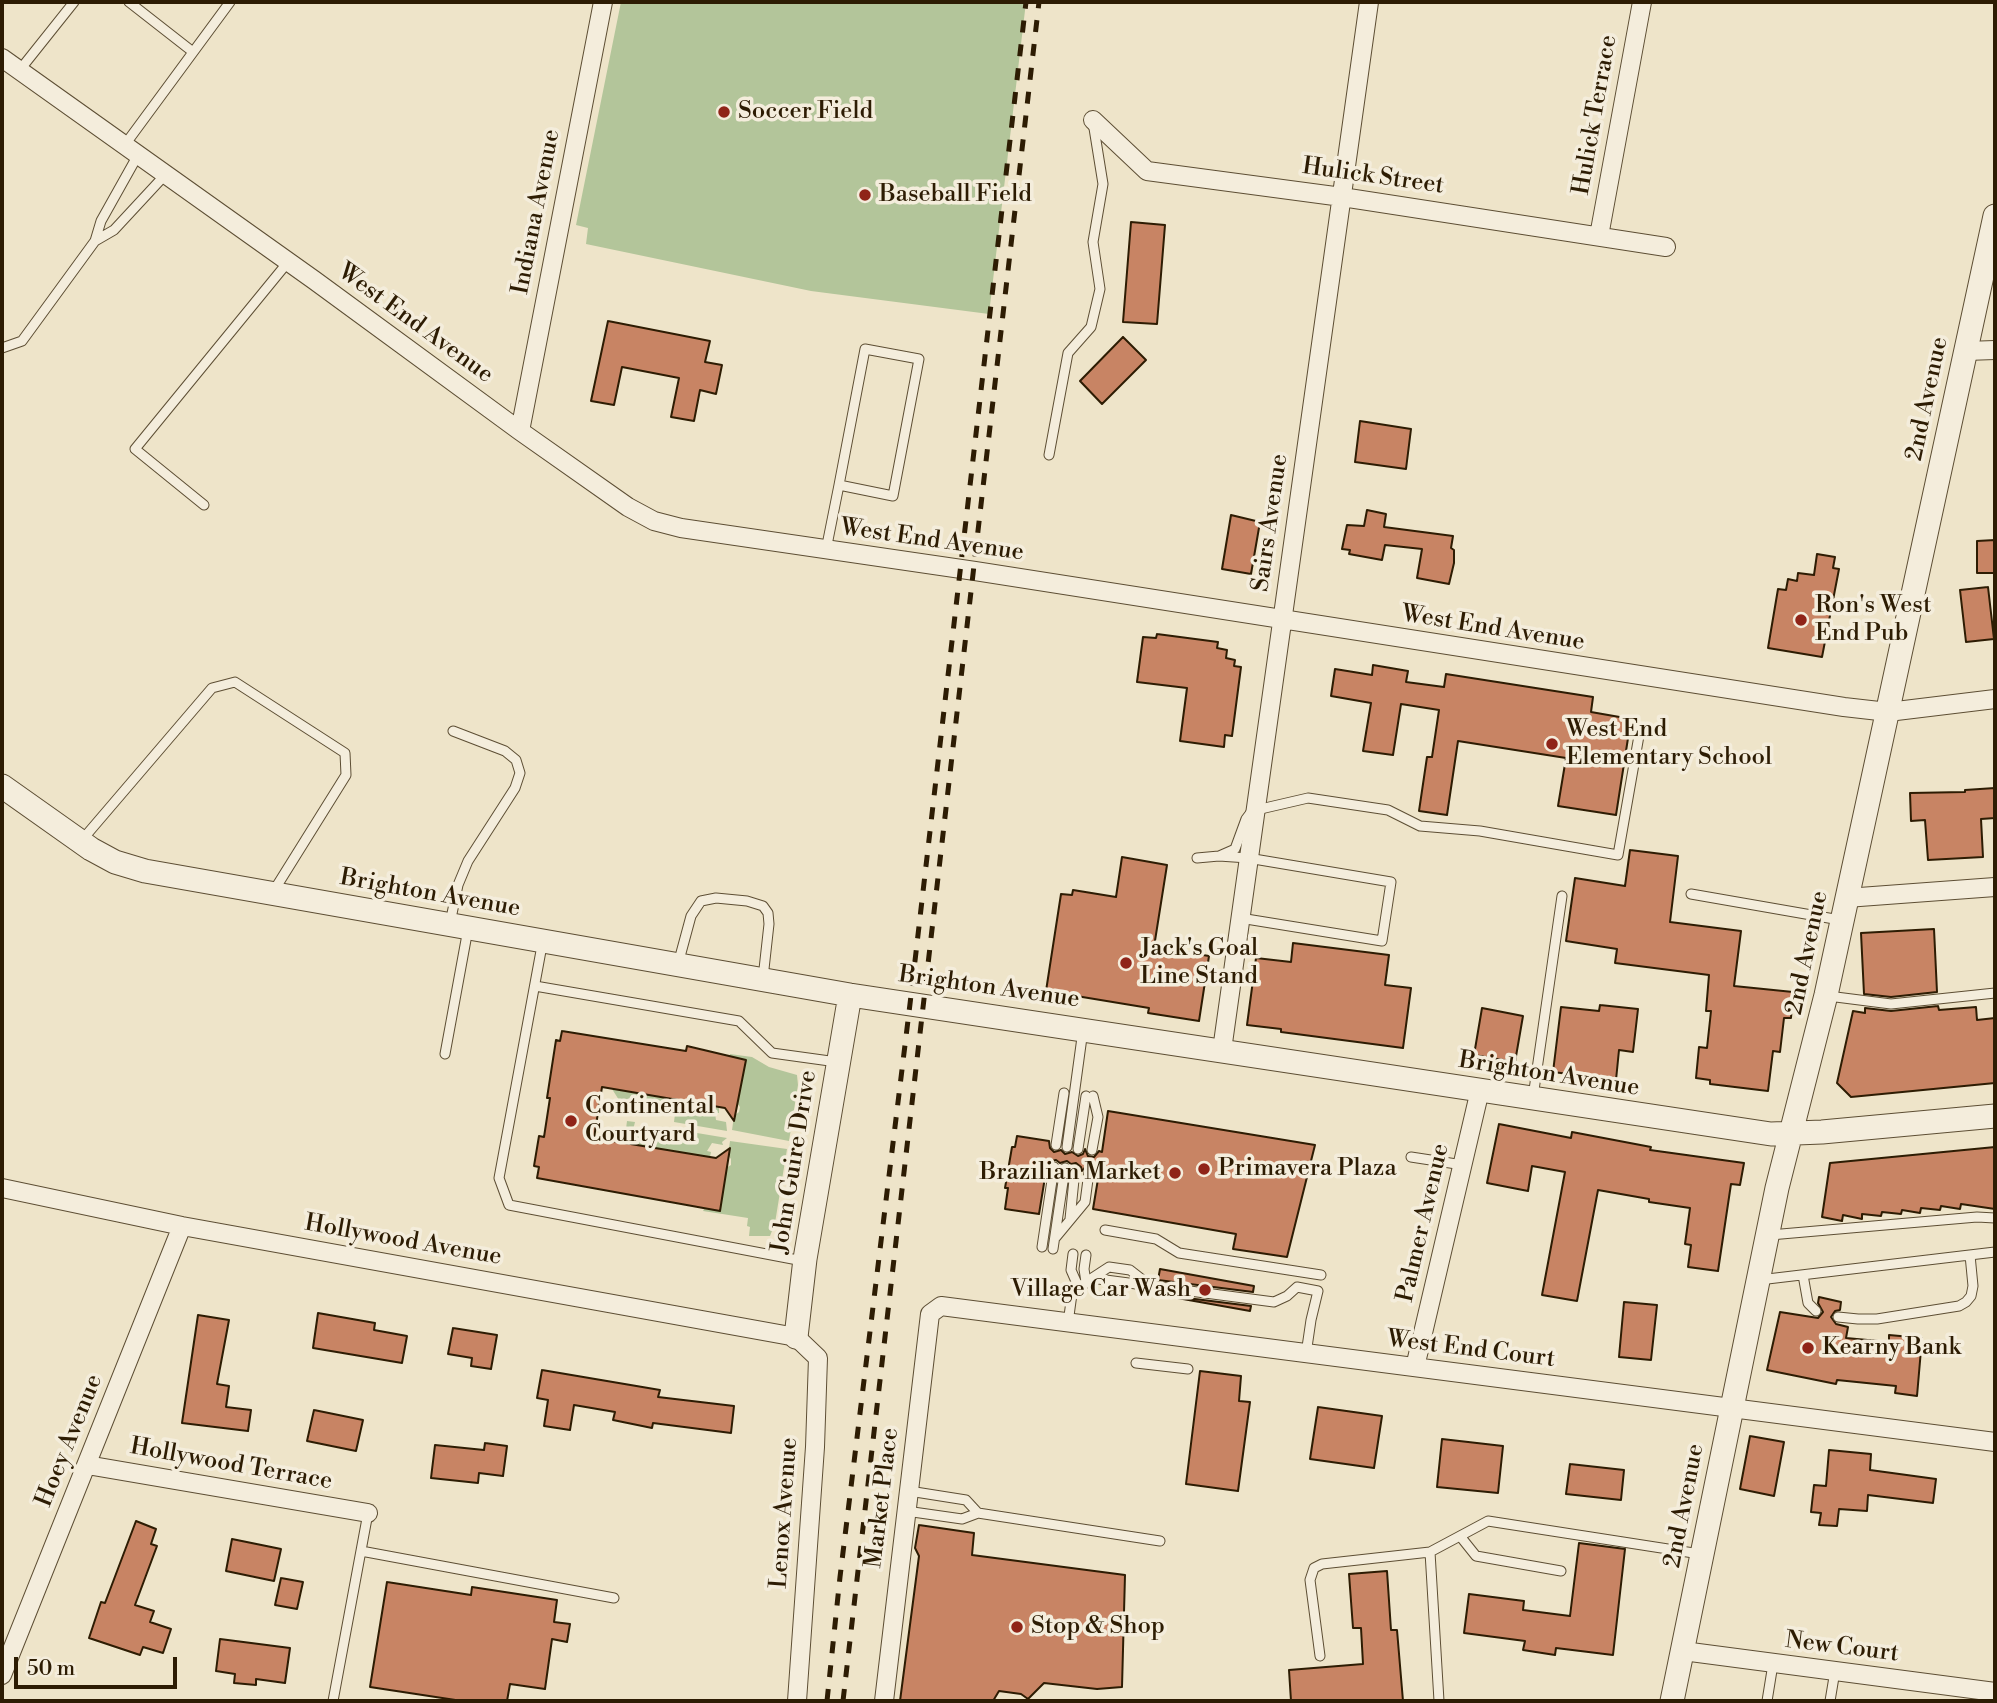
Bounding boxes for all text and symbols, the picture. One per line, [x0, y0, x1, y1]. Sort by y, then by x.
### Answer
street label: Hulick Terrace [1568, 33, 1624, 197]
place label: Soccer Field [738, 98, 873, 126]
marker: Soccer Field [716, 104, 732, 120]
street label: Indiana Avenue [507, 127, 567, 297]
street label: Hulick Street [1300, 153, 1446, 201]
place label: Baseball Field [879, 181, 1032, 209]
marker: Baseball Field [857, 187, 873, 203]
street label: West End Avenue [332, 258, 498, 390]
street label: 2nd Avenue [1901, 335, 1955, 463]
street label: Sairs Avenue [1247, 452, 1295, 594]
street label: West End Avenue [838, 514, 1026, 568]
place label: Ron's West End Pub [1815, 592, 1932, 648]
street label: West End Avenue [1399, 600, 1587, 658]
marker: Ron's West End Pub [1793, 612, 1809, 628]
place label: West End Elementary School [1566, 716, 1772, 772]
marker: West End Elementary School [1544, 736, 1560, 752]
street label: Brighton Avenue [338, 864, 522, 924]
street label: 2nd Avenue [1781, 889, 1835, 1017]
place label: Jack's Goal Line Stand [1140, 935, 1258, 991]
marker: Jack's Goal Line Stand [1118, 955, 1134, 971]
street label: Brighton Avenue [897, 961, 1081, 1015]
street label: Brighton Avenue [1457, 1047, 1641, 1103]
street label: John Guire Drive [766, 1068, 824, 1256]
place label: Continental Courtyard [585, 1093, 715, 1149]
marker: Continental Courtyard [563, 1113, 579, 1129]
street label: Palmer Avenue [1392, 1141, 1456, 1305]
place label: Primavera Plaza [1218, 1155, 1397, 1183]
place label: Brazilian Market [979, 1159, 1161, 1187]
marker: Primavera Plaza [1196, 1161, 1212, 1177]
marker: Brazilian Market [1167, 1165, 1183, 1181]
street label: Hollywood Avenue [302, 1209, 504, 1273]
place label: Village Car Wash [1011, 1276, 1191, 1304]
marker: Village Car Wash [1197, 1282, 1213, 1298]
street label: West End Court [1385, 1325, 1557, 1375]
place label: Kearny Bank [1822, 1334, 1961, 1362]
marker: Kearny Bank [1800, 1340, 1816, 1356]
street label: Hoey Avenue [30, 1370, 110, 1512]
street label: Market Place [860, 1426, 906, 1570]
street label: Hollywood Terrace [128, 1433, 334, 1497]
street label: Lenox Avenue [765, 1436, 805, 1590]
street label: 2nd Avenue [1659, 1442, 1711, 1570]
place label: Stop & Shop [1031, 1613, 1165, 1641]
marker: Stop & Shop [1009, 1619, 1025, 1635]
street label: New Court [1784, 1627, 1900, 1669]
scale bar [18, 1644, 180, 1688]
text: 50 m [27, 1656, 75, 1682]

